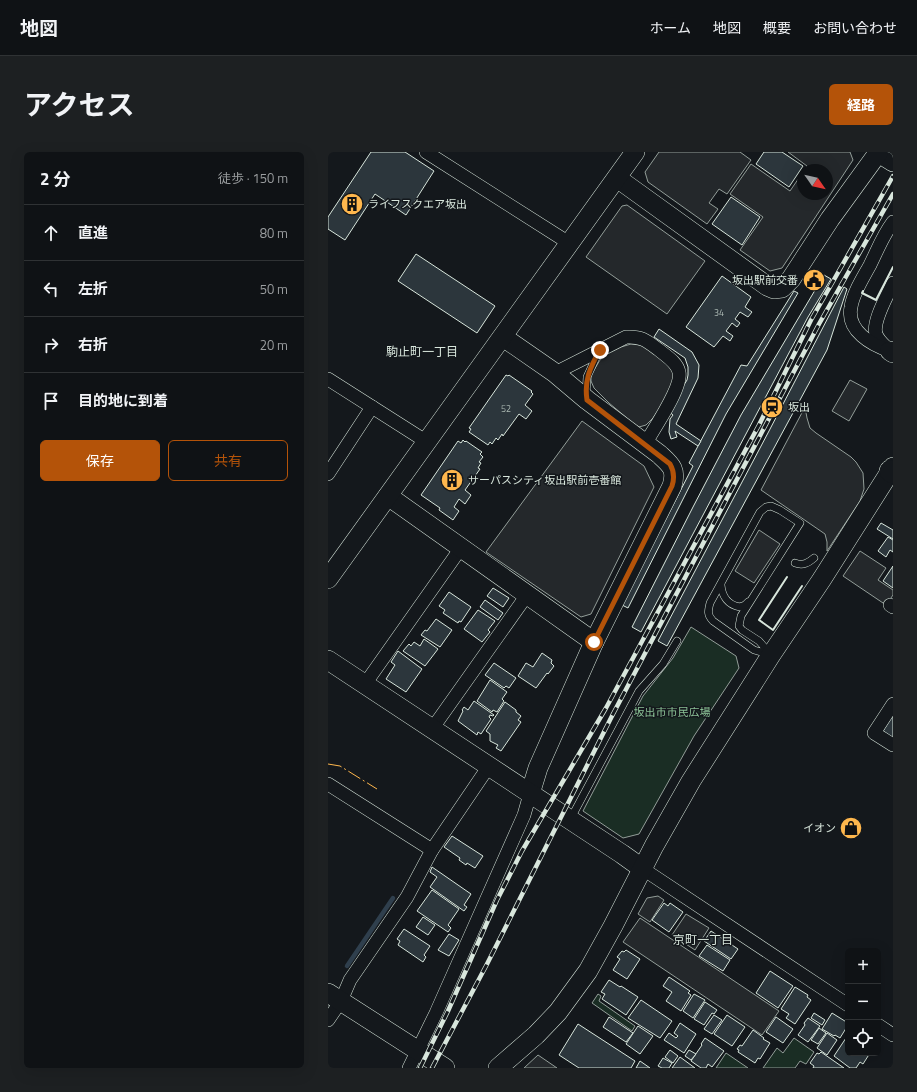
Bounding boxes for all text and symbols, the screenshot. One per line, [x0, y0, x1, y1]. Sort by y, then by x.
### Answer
text: 地図 [20, 13, 58, 42]
text: ホーム [649, 17, 691, 38]
text: 地図 [713, 17, 741, 38]
text: 概要 [763, 17, 791, 38]
text: お問い合わせ [813, 17, 897, 38]
text: アクセス [24, 83, 135, 126]
button: 経路 [829, 84, 893, 125]
north arrow [797, 164, 833, 200]
text: 2 分 [40, 166, 70, 192]
text: 徒歩 · 150 m [218, 168, 288, 188]
building icon: ライフスクエア坂出 [339, 191, 365, 217]
place label: ライフスクエア坂出 [368, 196, 467, 212]
text: 直進 [78, 221, 108, 244]
icon: ahead [40, 222, 62, 244]
text: 80 m [260, 223, 288, 243]
public building icon: 坂出駅前交番 [801, 267, 827, 293]
place label: 坂出駅前交番 [732, 272, 798, 288]
text: 左折 [78, 277, 108, 300]
icon: left [40, 278, 62, 300]
text: 50 m [260, 279, 288, 299]
house number: 34 [714, 306, 724, 319]
text: 右折 [78, 333, 108, 356]
icon: right [40, 334, 62, 356]
text: 20 m [260, 335, 288, 355]
route end [591, 341, 609, 359]
district label: 駒止町一丁目 [386, 342, 458, 361]
text: 目的地に到着 [78, 389, 168, 412]
icon: arrive [40, 390, 62, 412]
station icon: 坂出 [759, 394, 785, 420]
place label: 坂出 [788, 399, 810, 415]
house number: 52 [501, 402, 511, 415]
button: 保存 [40, 440, 160, 481]
button: 共有 [168, 440, 288, 481]
building icon: サーパスシティ坂出駅前壱番館 [439, 467, 465, 493]
place label: サーパスシティ坂出駅前壱番館 [468, 472, 621, 488]
route start [585, 633, 603, 651]
park label: 坂出市市民広場 [634, 704, 711, 720]
shop icon: イオン [838, 815, 864, 841]
place label: イオン [803, 820, 836, 836]
district label: 京町一丁目 [673, 930, 733, 949]
map controls [845, 948, 881, 1056]
button: + [845, 948, 881, 984]
button: − [845, 984, 881, 1020]
button: locate [845, 1020, 881, 1056]

